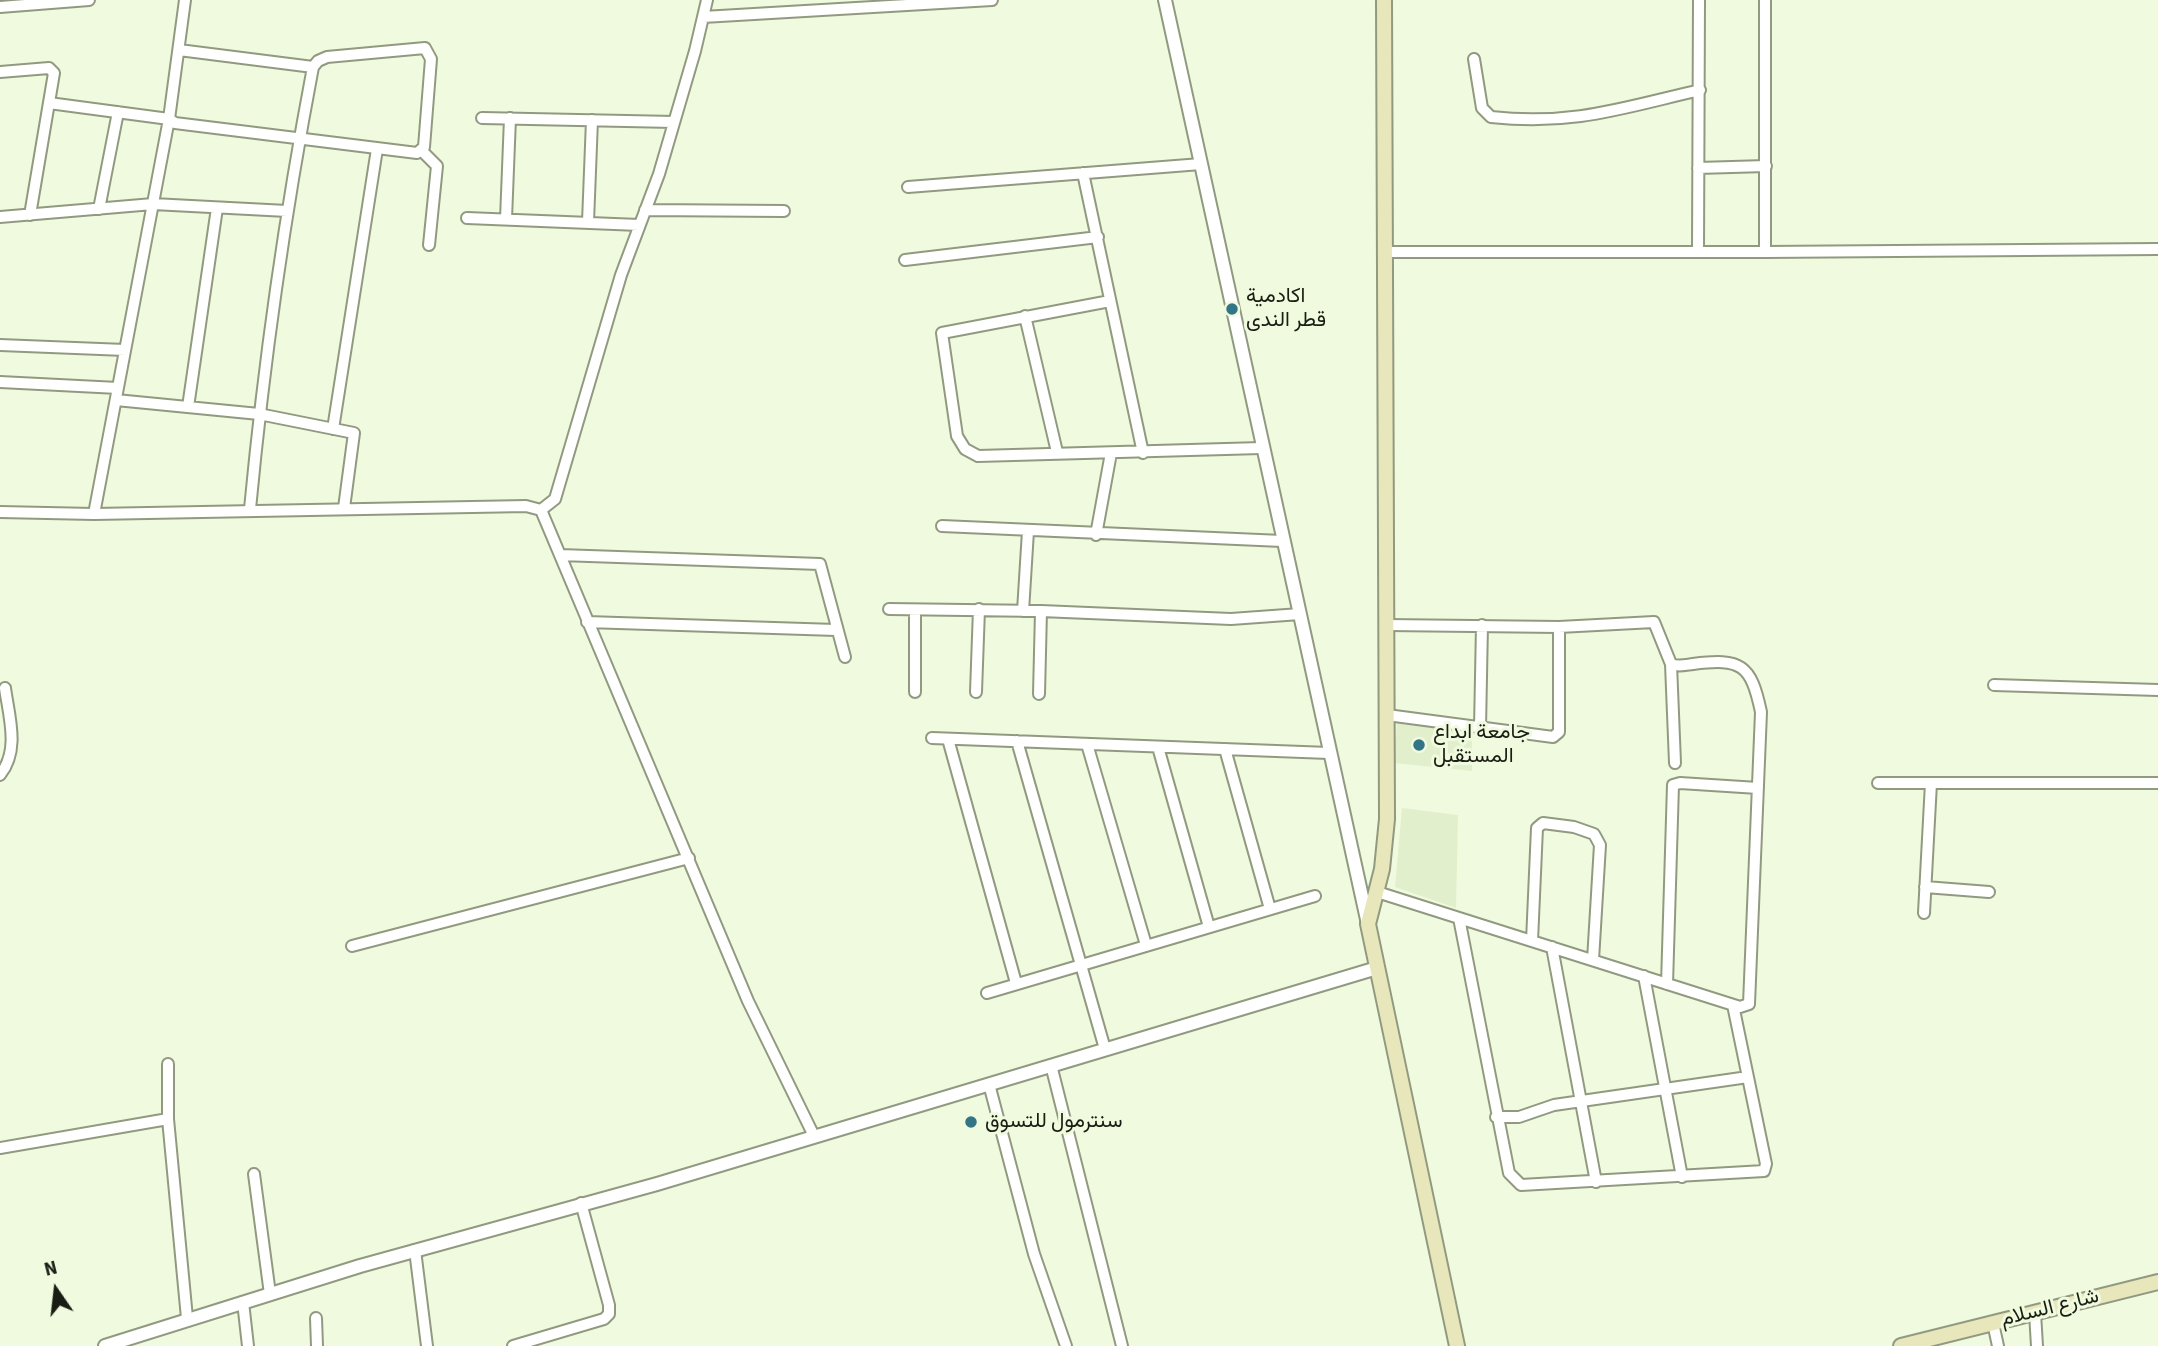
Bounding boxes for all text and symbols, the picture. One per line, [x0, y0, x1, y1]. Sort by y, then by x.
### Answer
place label: اكادمية قطر الندى [1246, 284, 1326, 334]
marker: اكادمية قطر الندى [1224, 301, 1240, 317]
place label: جامعة ابداع المستقبل [1433, 720, 1530, 770]
marker: جامعة ابداع المستقبل [1411, 737, 1427, 753]
place label: سنترمول للتسوق [985, 1109, 1123, 1135]
marker: سنترمول للتسوق [963, 1114, 979, 1130]
north arrow [21, 1255, 91, 1325]
text: N [41, 1255, 60, 1284]
street label: شارع السلام [1998, 1285, 2102, 1333]

